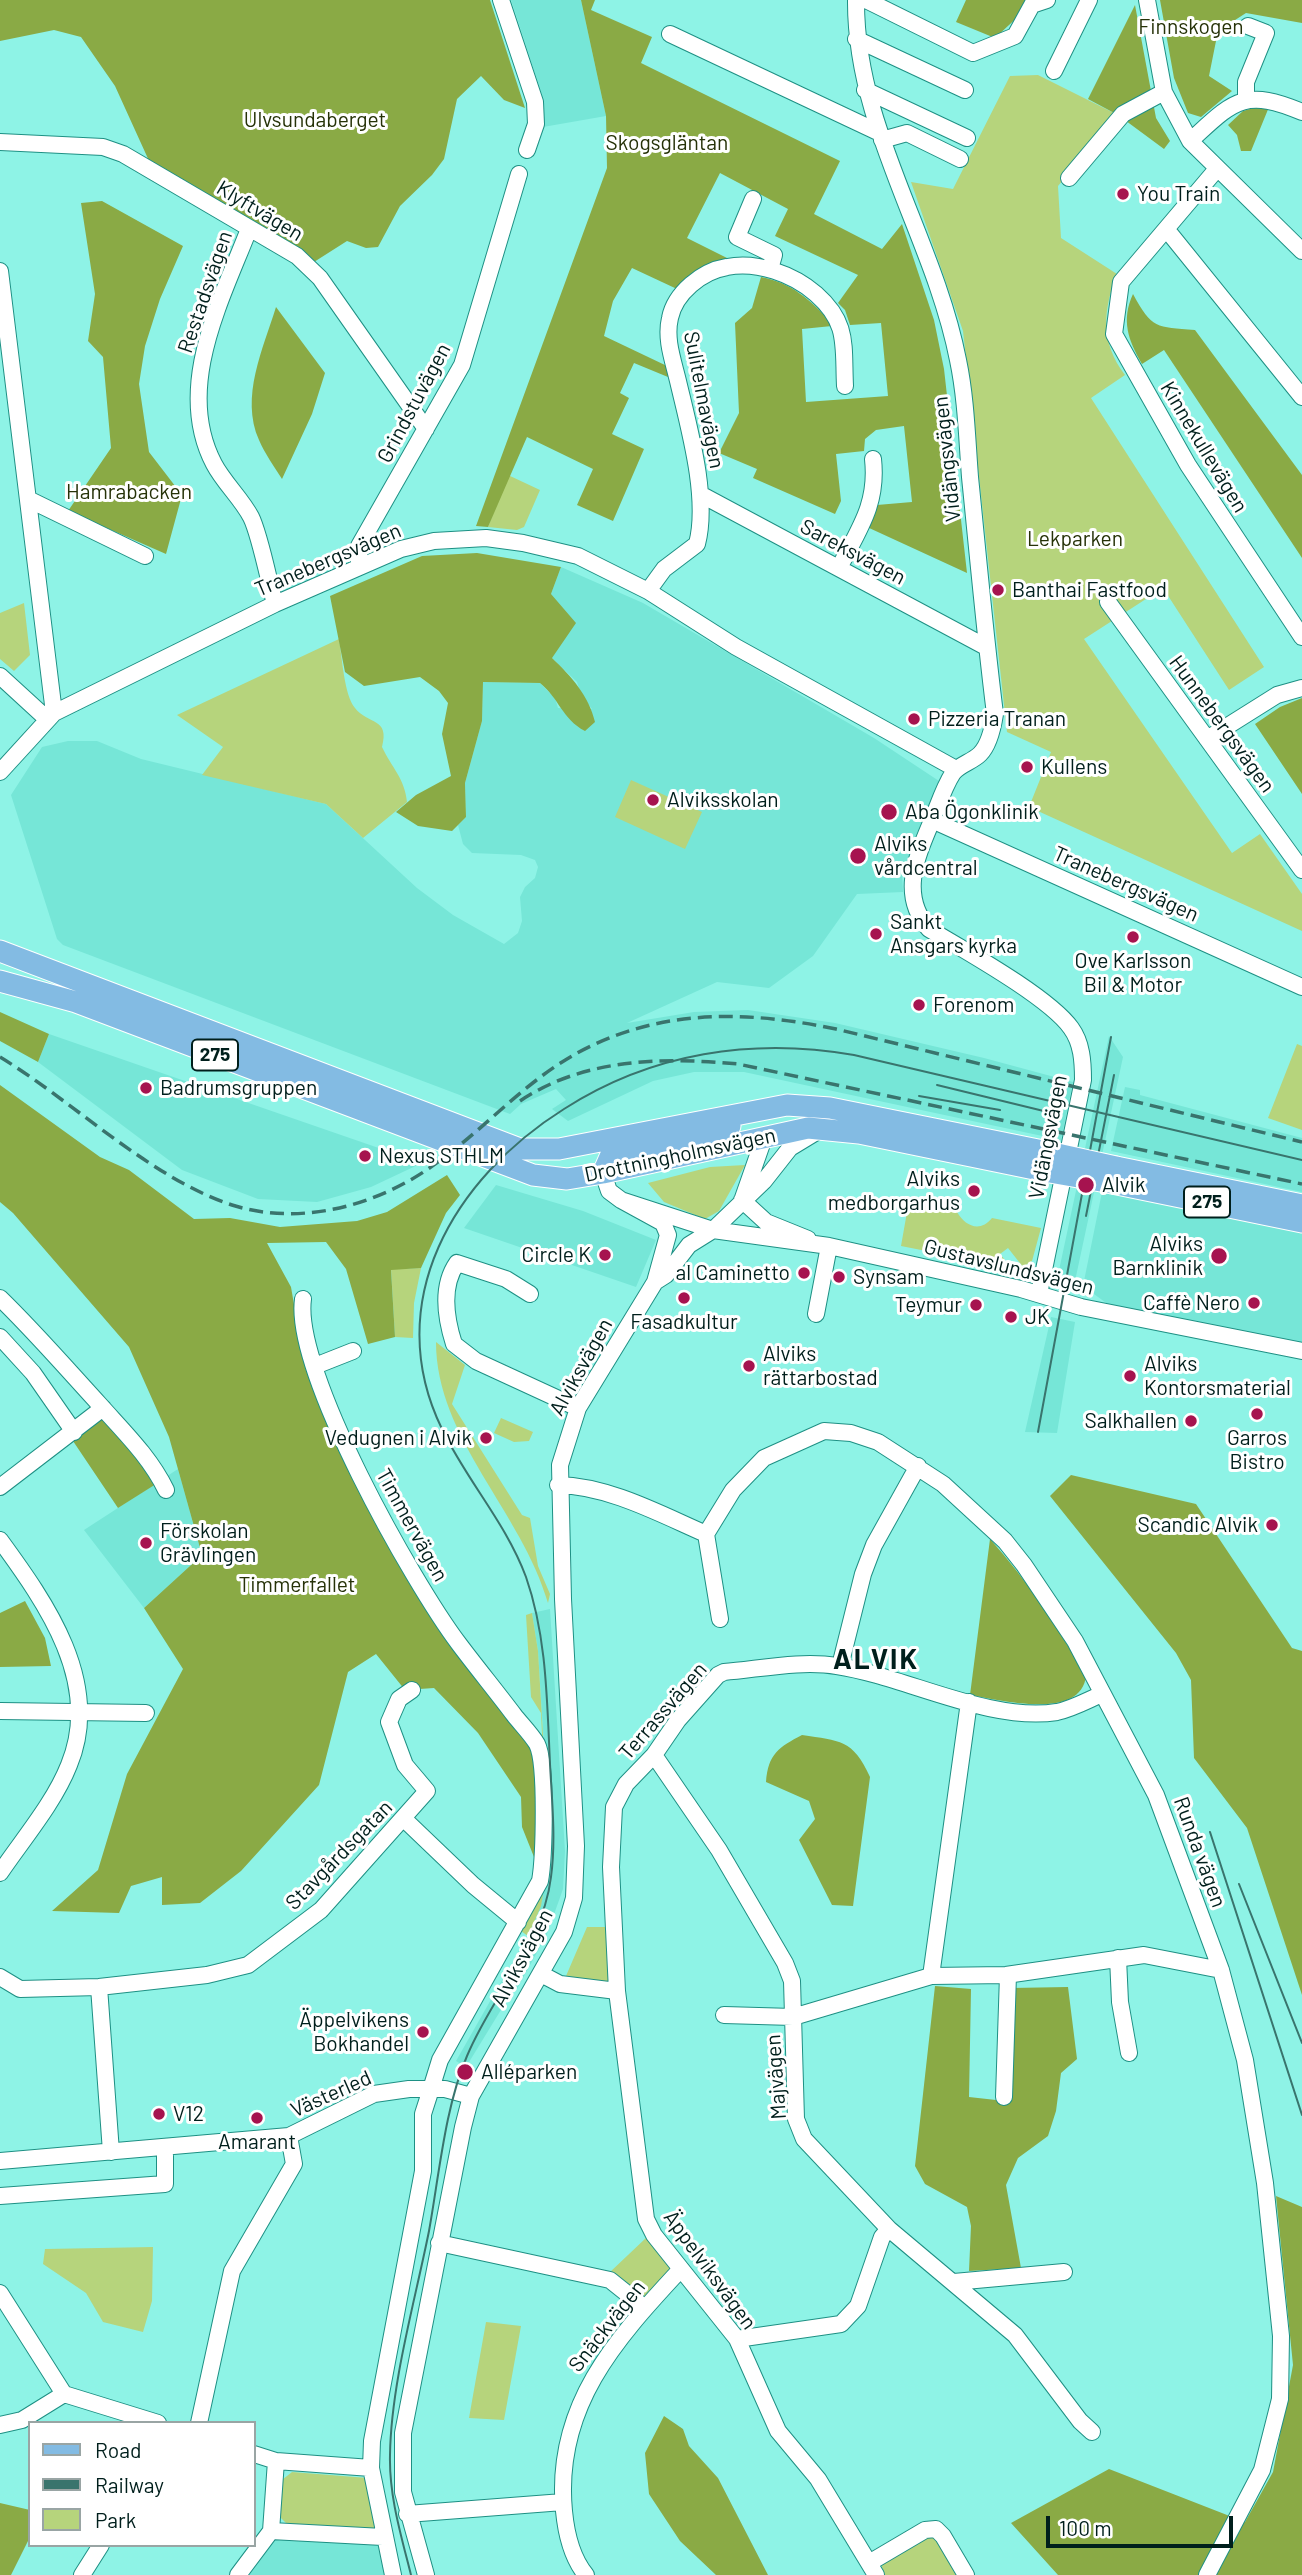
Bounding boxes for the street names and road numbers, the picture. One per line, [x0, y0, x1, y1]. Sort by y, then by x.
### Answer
street label: Klyftvägen [212, 175, 308, 247]
street label: Restadsvägen [172, 228, 238, 356]
street label: Sulitelmavägen [678, 329, 730, 471]
street label: Grindstuvägen [372, 339, 456, 467]
street label: Kinnekullevägen [1155, 377, 1253, 517]
street label: Vidängsvägen [928, 395, 966, 523]
street label: Sareksvägen [796, 514, 910, 590]
street label: Tranebergsvägen [251, 518, 405, 602]
street label: Hunnebergsvägen [1164, 651, 1280, 797]
street label: Tranebergsvägen [1050, 841, 1202, 927]
road number: 275 [192, 1040, 238, 1070]
street label: Vidängsvägen [1024, 1073, 1072, 1201]
street label: Drottningholmsvägen [582, 1122, 778, 1188]
road number: 275 [1184, 1186, 1230, 1218]
street label: Gustavslundsvägen [921, 1234, 1097, 1300]
street label: Alviksvägen [544, 1314, 618, 1420]
street label: Timmervägen [371, 1464, 453, 1586]
street label: Terrassvägen [614, 1657, 712, 1765]
street label: Runda vägen [1168, 1793, 1232, 1911]
street label: Stavgårdsgatan [280, 1795, 398, 1915]
street label: Alviksvägen [486, 1905, 558, 2011]
street label: Majvägen [760, 2034, 792, 2120]
street label: Västerled [287, 2065, 375, 2123]
street label: Äppelviksvägen [658, 2205, 762, 2335]
street label: Snäckvägen [563, 2275, 651, 2377]

